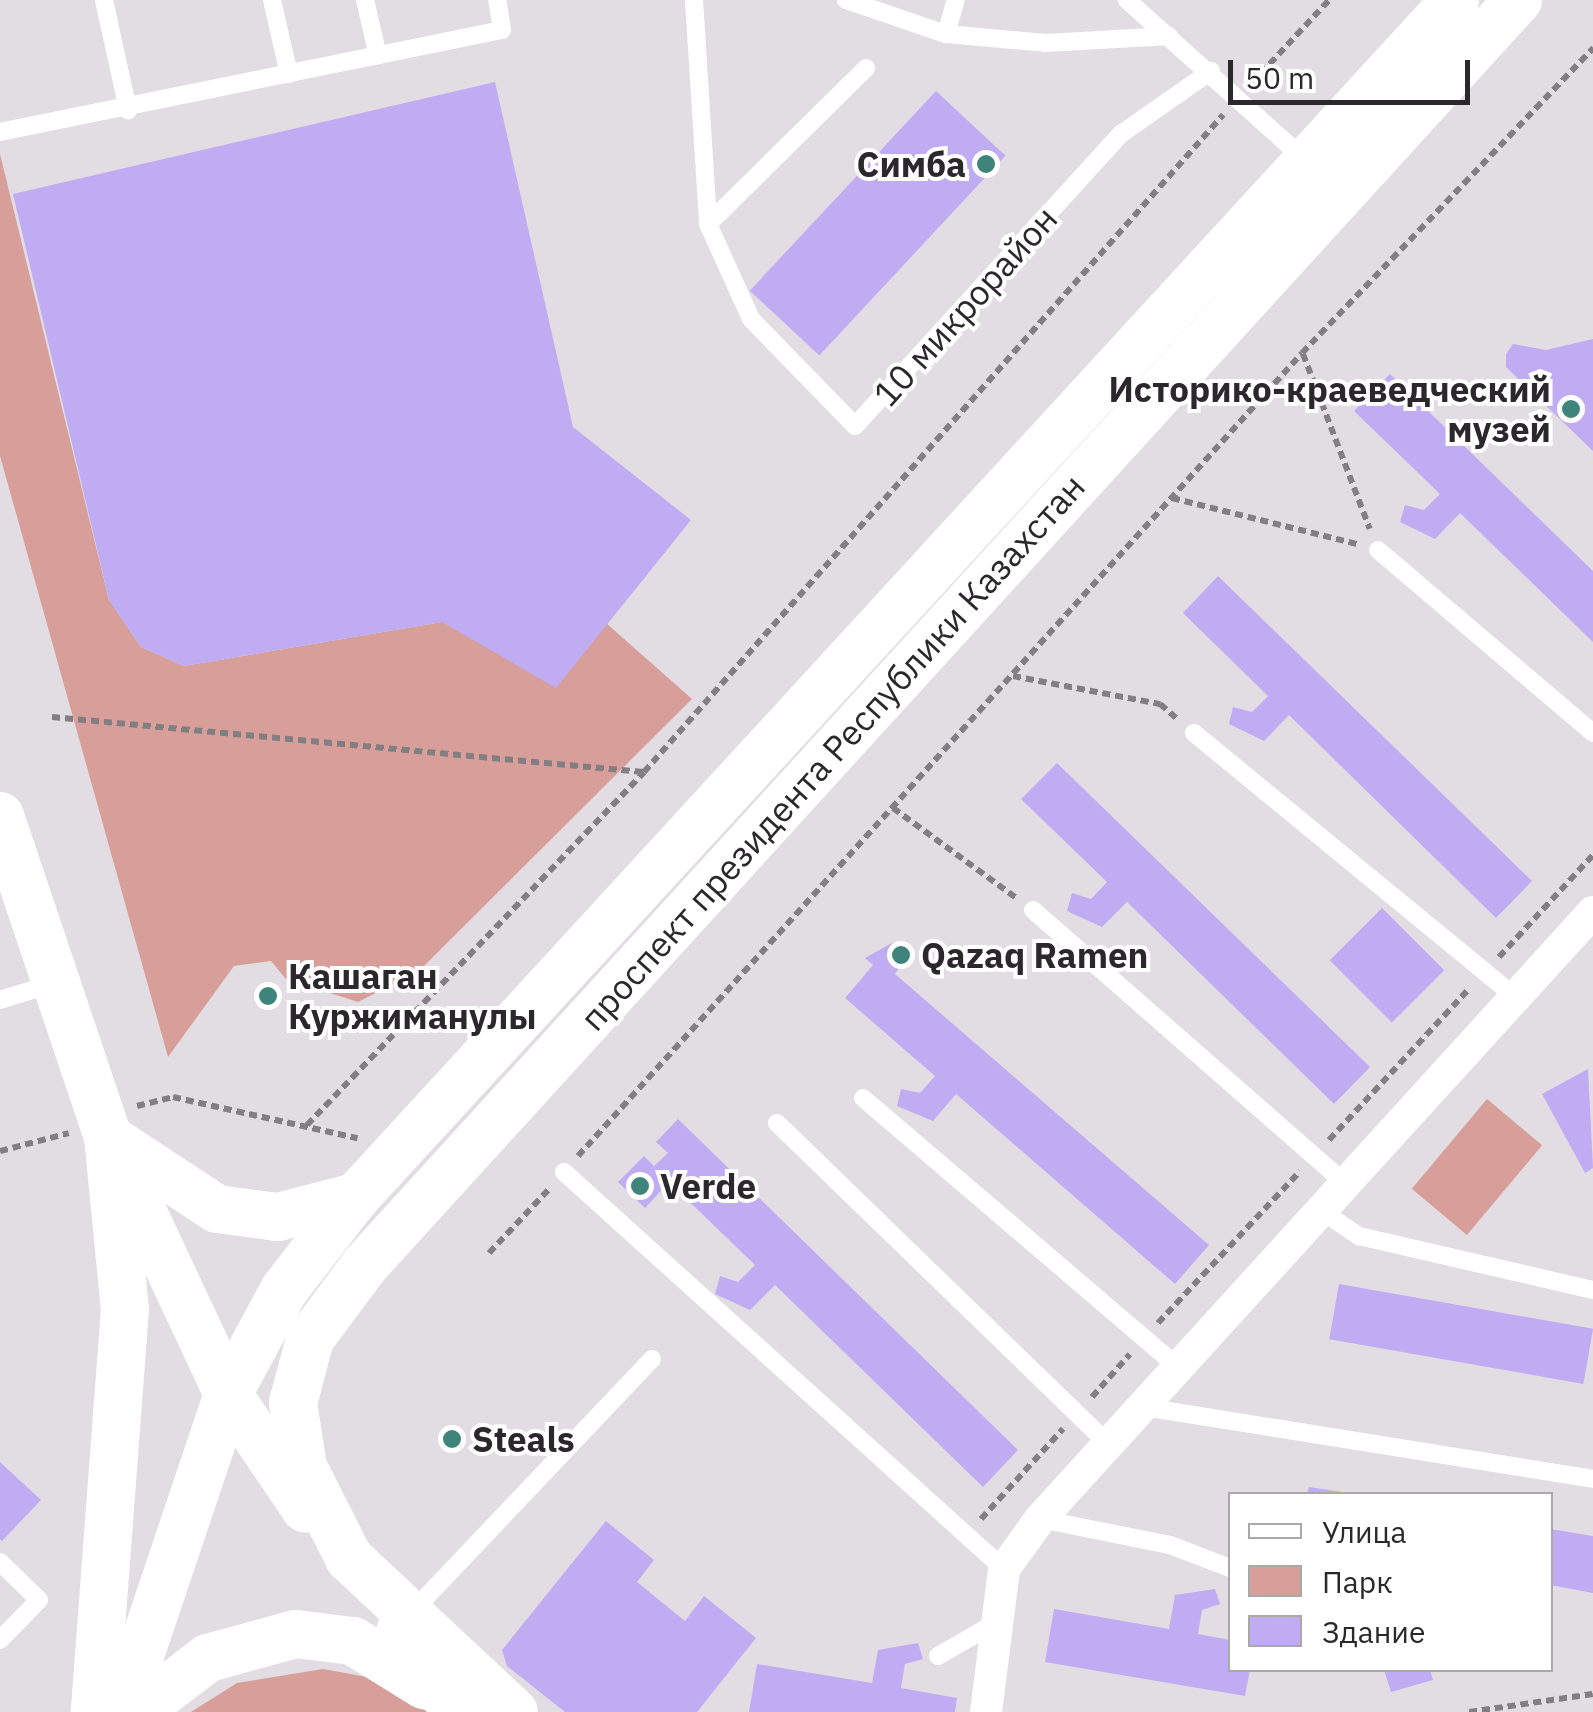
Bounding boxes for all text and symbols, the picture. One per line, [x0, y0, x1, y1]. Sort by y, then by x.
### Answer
scale bar [1233, 40, 1476, 102]
text: 50 m [1245, 58, 1314, 97]
place label: Симба [857, 143, 966, 185]
marker: Симба [975, 153, 997, 175]
street label: 10 микрорайон [864, 198, 1066, 414]
place label: Историко-краеведческий музей [1108, 368, 1551, 450]
marker: Историко-краеведческий музей [1560, 398, 1582, 420]
street label: проспект президента Республики Казахстан [571, 465, 1093, 1039]
place label: Qazaq Ramen [921, 934, 1148, 976]
marker: Qazaq Ramen [890, 944, 912, 966]
place label: Кашаган Куржиманулы [288, 955, 537, 1037]
marker: Кашаган Куржиманулы [257, 985, 279, 1007]
place label: Verde [660, 1165, 756, 1207]
marker: Verde [629, 1175, 651, 1197]
place label: Steals [472, 1418, 575, 1460]
marker: Steals [441, 1428, 463, 1450]
legend [1228, 1492, 1553, 1672]
text: Улица [1322, 1512, 1407, 1551]
text: Парк [1322, 1562, 1393, 1601]
text: Здание [1322, 1612, 1425, 1651]

